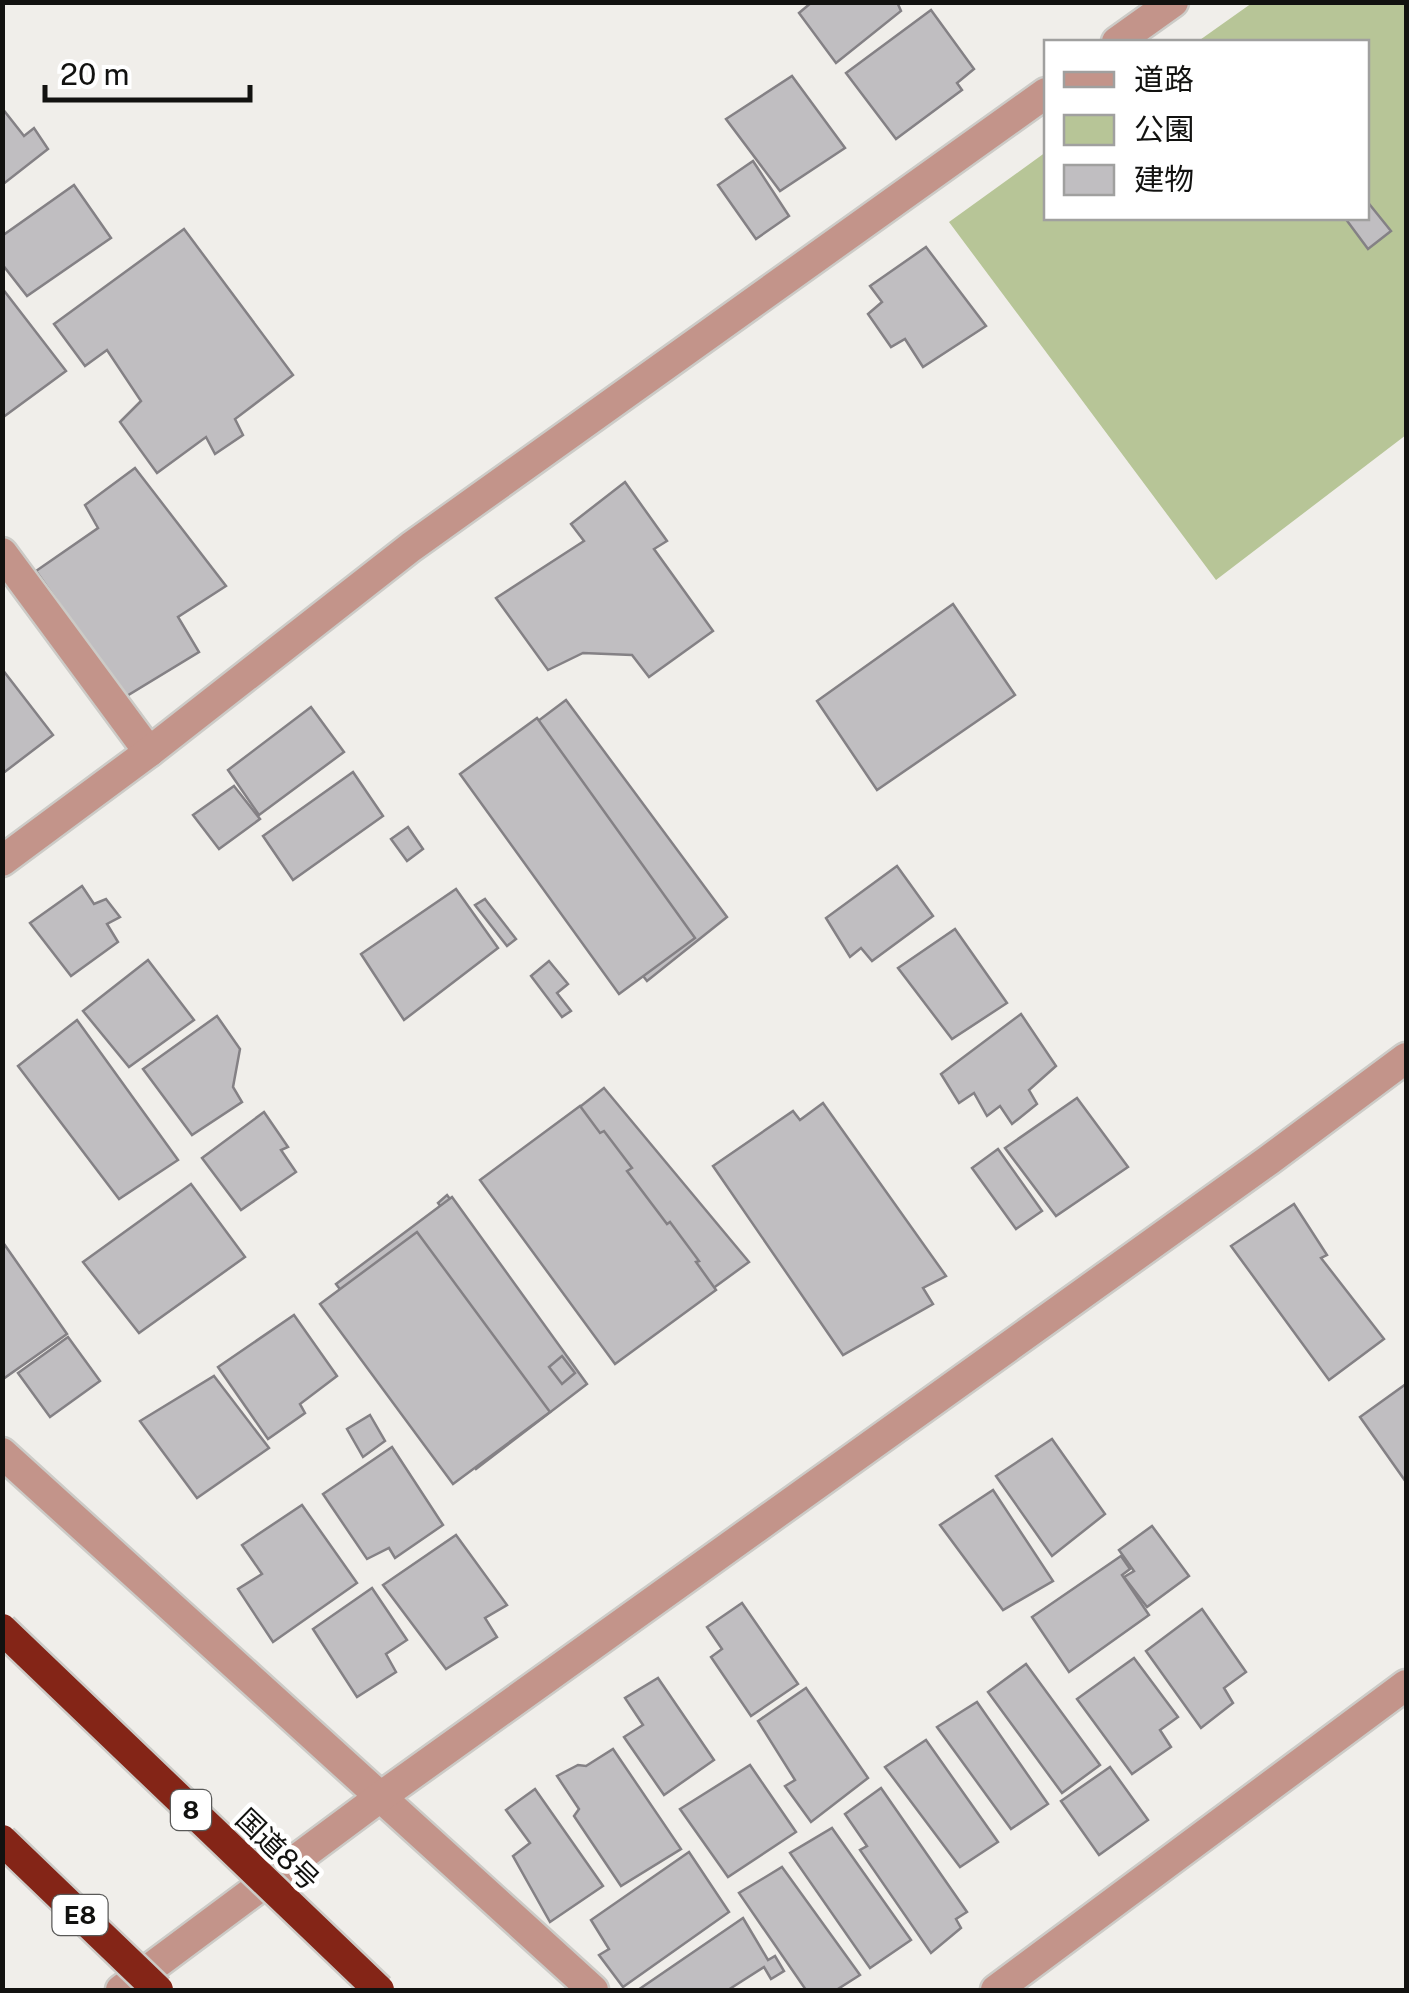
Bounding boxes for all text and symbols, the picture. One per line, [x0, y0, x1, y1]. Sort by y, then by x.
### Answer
scale bar [45, 40, 250, 102]
legend [1044, 40, 1369, 220]
text: 20 m [60, 56, 129, 92]
text: 道路 [1134, 61, 1194, 97]
text: 公園 [1134, 111, 1194, 147]
text: 建物 [1134, 161, 1194, 197]
road number: 8 [171, 1790, 211, 1830]
street label: 国道8号 [230, 1802, 326, 1896]
road number: E8 [52, 1895, 108, 1935]

